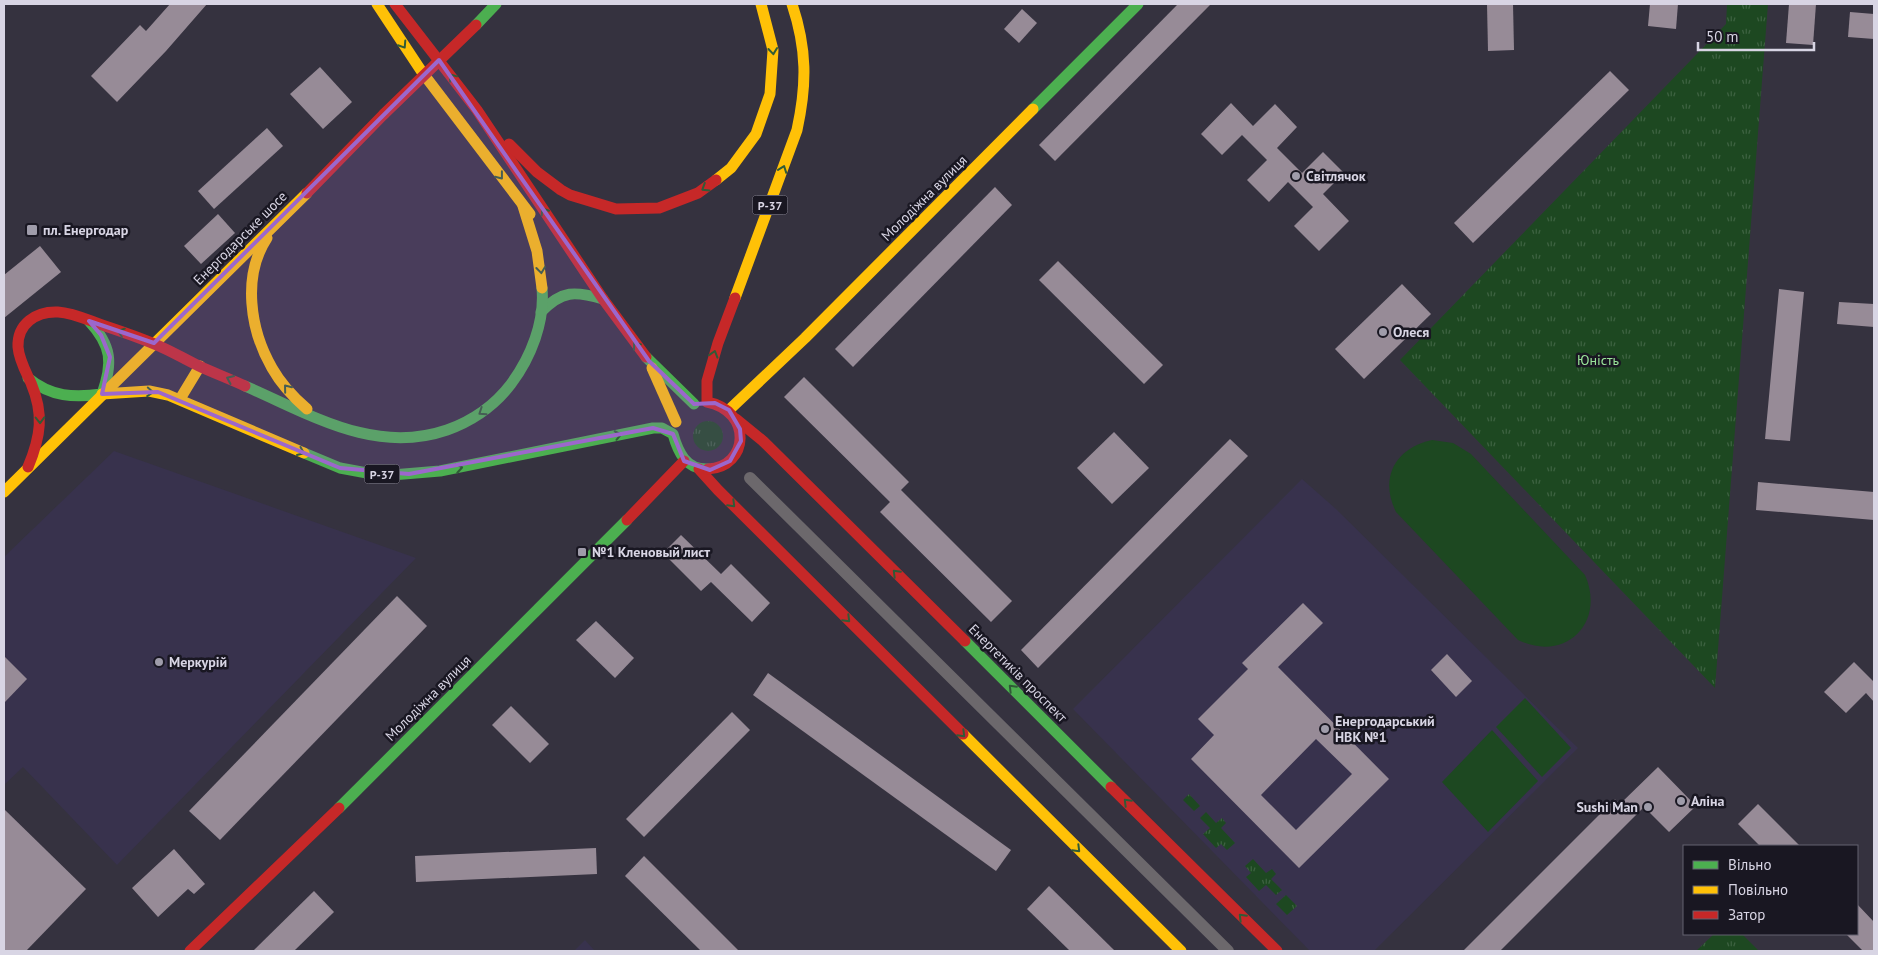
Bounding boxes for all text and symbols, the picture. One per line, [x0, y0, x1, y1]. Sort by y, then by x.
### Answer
scale bar [1698, 20, 1814, 52]
text: 50 m [1706, 27, 1739, 46]
one-way arrow [397, 40, 407, 49]
one-way arrow [767, 47, 778, 55]
one-way arrow [449, 73, 458, 83]
street label: Молодіжна вулиця [877, 151, 971, 245]
one-way arrow [777, 165, 787, 174]
place label: Світлячок [1306, 167, 1366, 185]
one-way arrow [494, 170, 502, 179]
marker: Світлячок [1290, 170, 1302, 182]
one-way arrow [701, 182, 710, 192]
street label: Енергодарське шосе [189, 187, 291, 289]
road number: Р-37 [752, 196, 788, 214]
one-way arrow [541, 207, 550, 217]
place label: пл. Енергодар [43, 221, 129, 239]
marker: пл. Енергодар [25, 223, 39, 237]
one-way arrow [535, 266, 546, 274]
place label: Олеся [1393, 323, 1429, 341]
marker: Олеся [1377, 326, 1389, 338]
one-way arrow [118, 328, 126, 338]
one-way arrow [634, 342, 642, 351]
one-way arrow [709, 350, 719, 359]
park label: Юність [1577, 351, 1619, 369]
one-way arrow [226, 375, 235, 386]
one-way arrow [284, 385, 292, 394]
one-way arrow [147, 386, 155, 397]
one-way arrow [478, 406, 487, 415]
one-way arrow [35, 416, 45, 424]
one-way arrow [614, 430, 623, 441]
one-way arrow [296, 447, 304, 457]
one-way arrow [455, 463, 463, 473]
road number: Р-37 [364, 464, 400, 484]
one-way arrow [726, 498, 735, 507]
place label: №1 Кленовый лист [592, 543, 710, 561]
marker: №1 Кленовый лист [576, 546, 588, 558]
one-way arrow [893, 570, 902, 579]
one-way arrow [841, 613, 850, 622]
street label: Енергетиків проспект [965, 620, 1071, 726]
street label: Молодіжна вулиця [381, 651, 475, 745]
place label: Меркурій [169, 653, 227, 671]
marker: Меркурій [153, 656, 165, 668]
one-way arrow [1009, 684, 1018, 693]
place label: Енергодарський НВК №1 [1335, 712, 1435, 746]
marker: Енергодарський НВК №1 [1319, 723, 1331, 735]
one-way arrow [956, 728, 965, 737]
place label: Аліна [1691, 792, 1725, 810]
marker: Аліна [1675, 795, 1687, 807]
place label: Sushi Man [1576, 798, 1638, 816]
one-way arrow [1124, 799, 1133, 808]
marker: Sushi Man [1642, 801, 1654, 813]
one-way arrow [1071, 843, 1080, 852]
legend [1683, 845, 1858, 935]
text: Вільно [1728, 855, 1771, 874]
text: Повільно [1728, 880, 1788, 899]
text: Затор [1728, 905, 1765, 924]
one-way arrow [1239, 914, 1248, 923]

